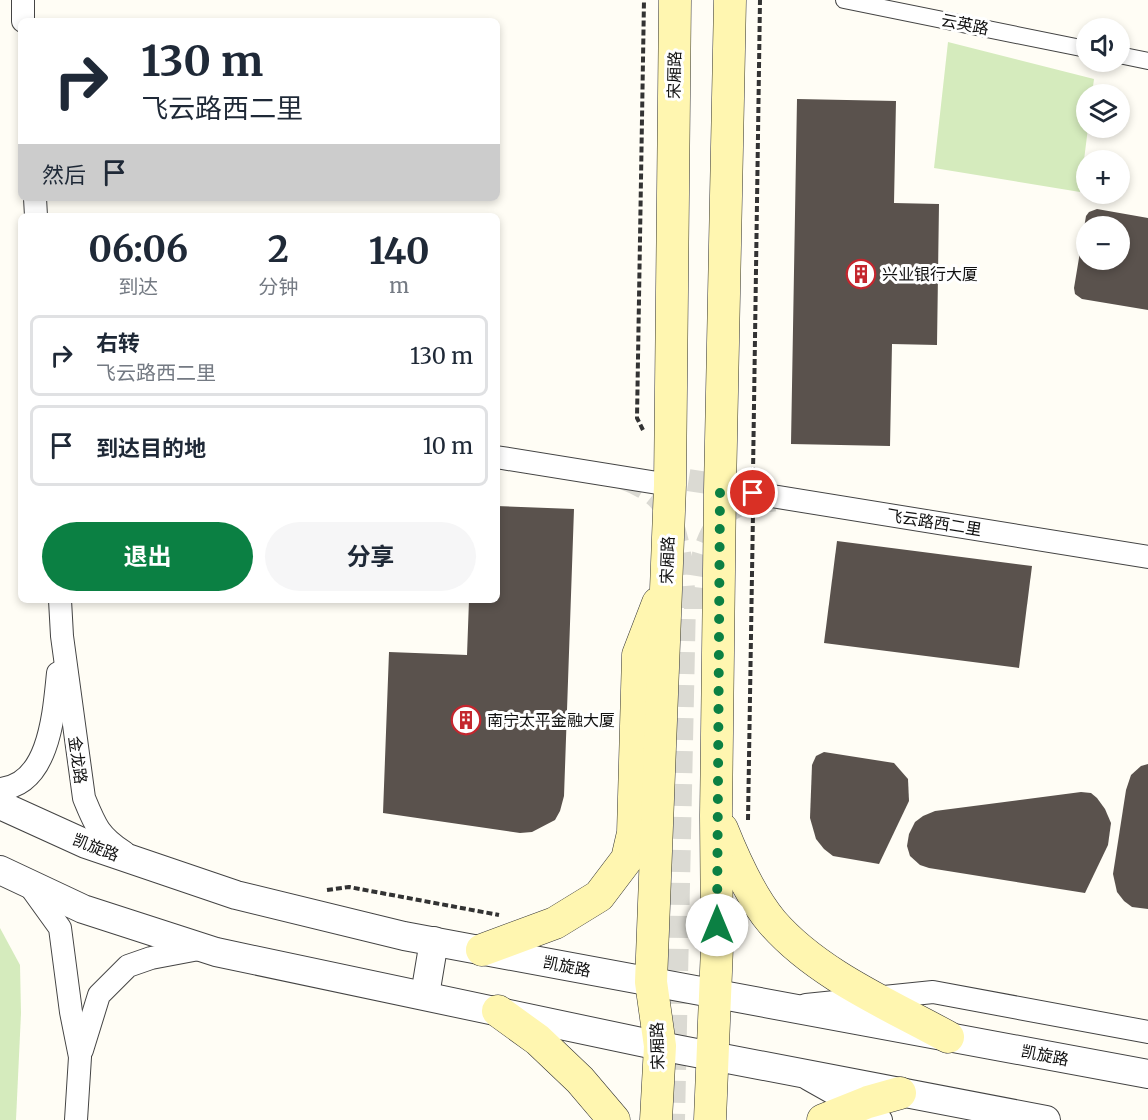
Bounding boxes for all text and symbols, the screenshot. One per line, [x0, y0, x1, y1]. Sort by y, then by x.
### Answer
street label: 云英路 [940, 10, 990, 38]
map controls [1076, 18, 1130, 270]
button: sound [1076, 18, 1130, 72]
text: 130 m [141, 35, 263, 87]
icon: right [42, 42, 120, 120]
street label: 宋厢路 [664, 51, 684, 99]
button: layers [1076, 84, 1130, 138]
text: 飞云路西二里 [141, 91, 303, 125]
button: + [1076, 150, 1130, 204]
icon: arrive [98, 156, 131, 189]
text: 然后 [42, 161, 86, 189]
button: − [1076, 216, 1130, 270]
text: 06:06 [88, 227, 188, 272]
text: 2 [268, 227, 289, 272]
text: 140 [369, 229, 430, 274]
building icon: 兴业银行大厦 [845, 258, 877, 290]
place label: 兴业银行大厦 [882, 264, 978, 284]
text: m [389, 273, 409, 298]
text: 到达 [118, 274, 158, 299]
text: 分钟 [258, 274, 298, 299]
text: 右转 [96, 329, 140, 357]
icon: right [45, 339, 78, 372]
text: 130 m [410, 342, 473, 370]
text: 飞云路西二里 [96, 360, 216, 385]
icon: arrive [45, 429, 78, 462]
text: 10 m [423, 432, 473, 460]
text: 到达目的地 [96, 434, 206, 462]
pin [727, 467, 778, 518]
icon: arrive [736, 476, 769, 509]
street label: 飞云路西二里 [885, 505, 983, 539]
button: 退出 [42, 522, 253, 591]
button: 分享 [265, 522, 476, 591]
street label: 宋厢路 [656, 536, 678, 584]
building icon: 南宁太平金融大厦 [450, 704, 482, 736]
place label: 南宁太平金融大厦 [487, 710, 615, 730]
street label: 金龙路 [65, 735, 91, 785]
street label: 凯旋路 [70, 829, 122, 865]
position arrow [685, 893, 749, 957]
street label: 凯旋路 [542, 952, 592, 980]
street label: 宋厢路 [646, 1022, 668, 1070]
street label: 凯旋路 [1020, 1041, 1070, 1069]

